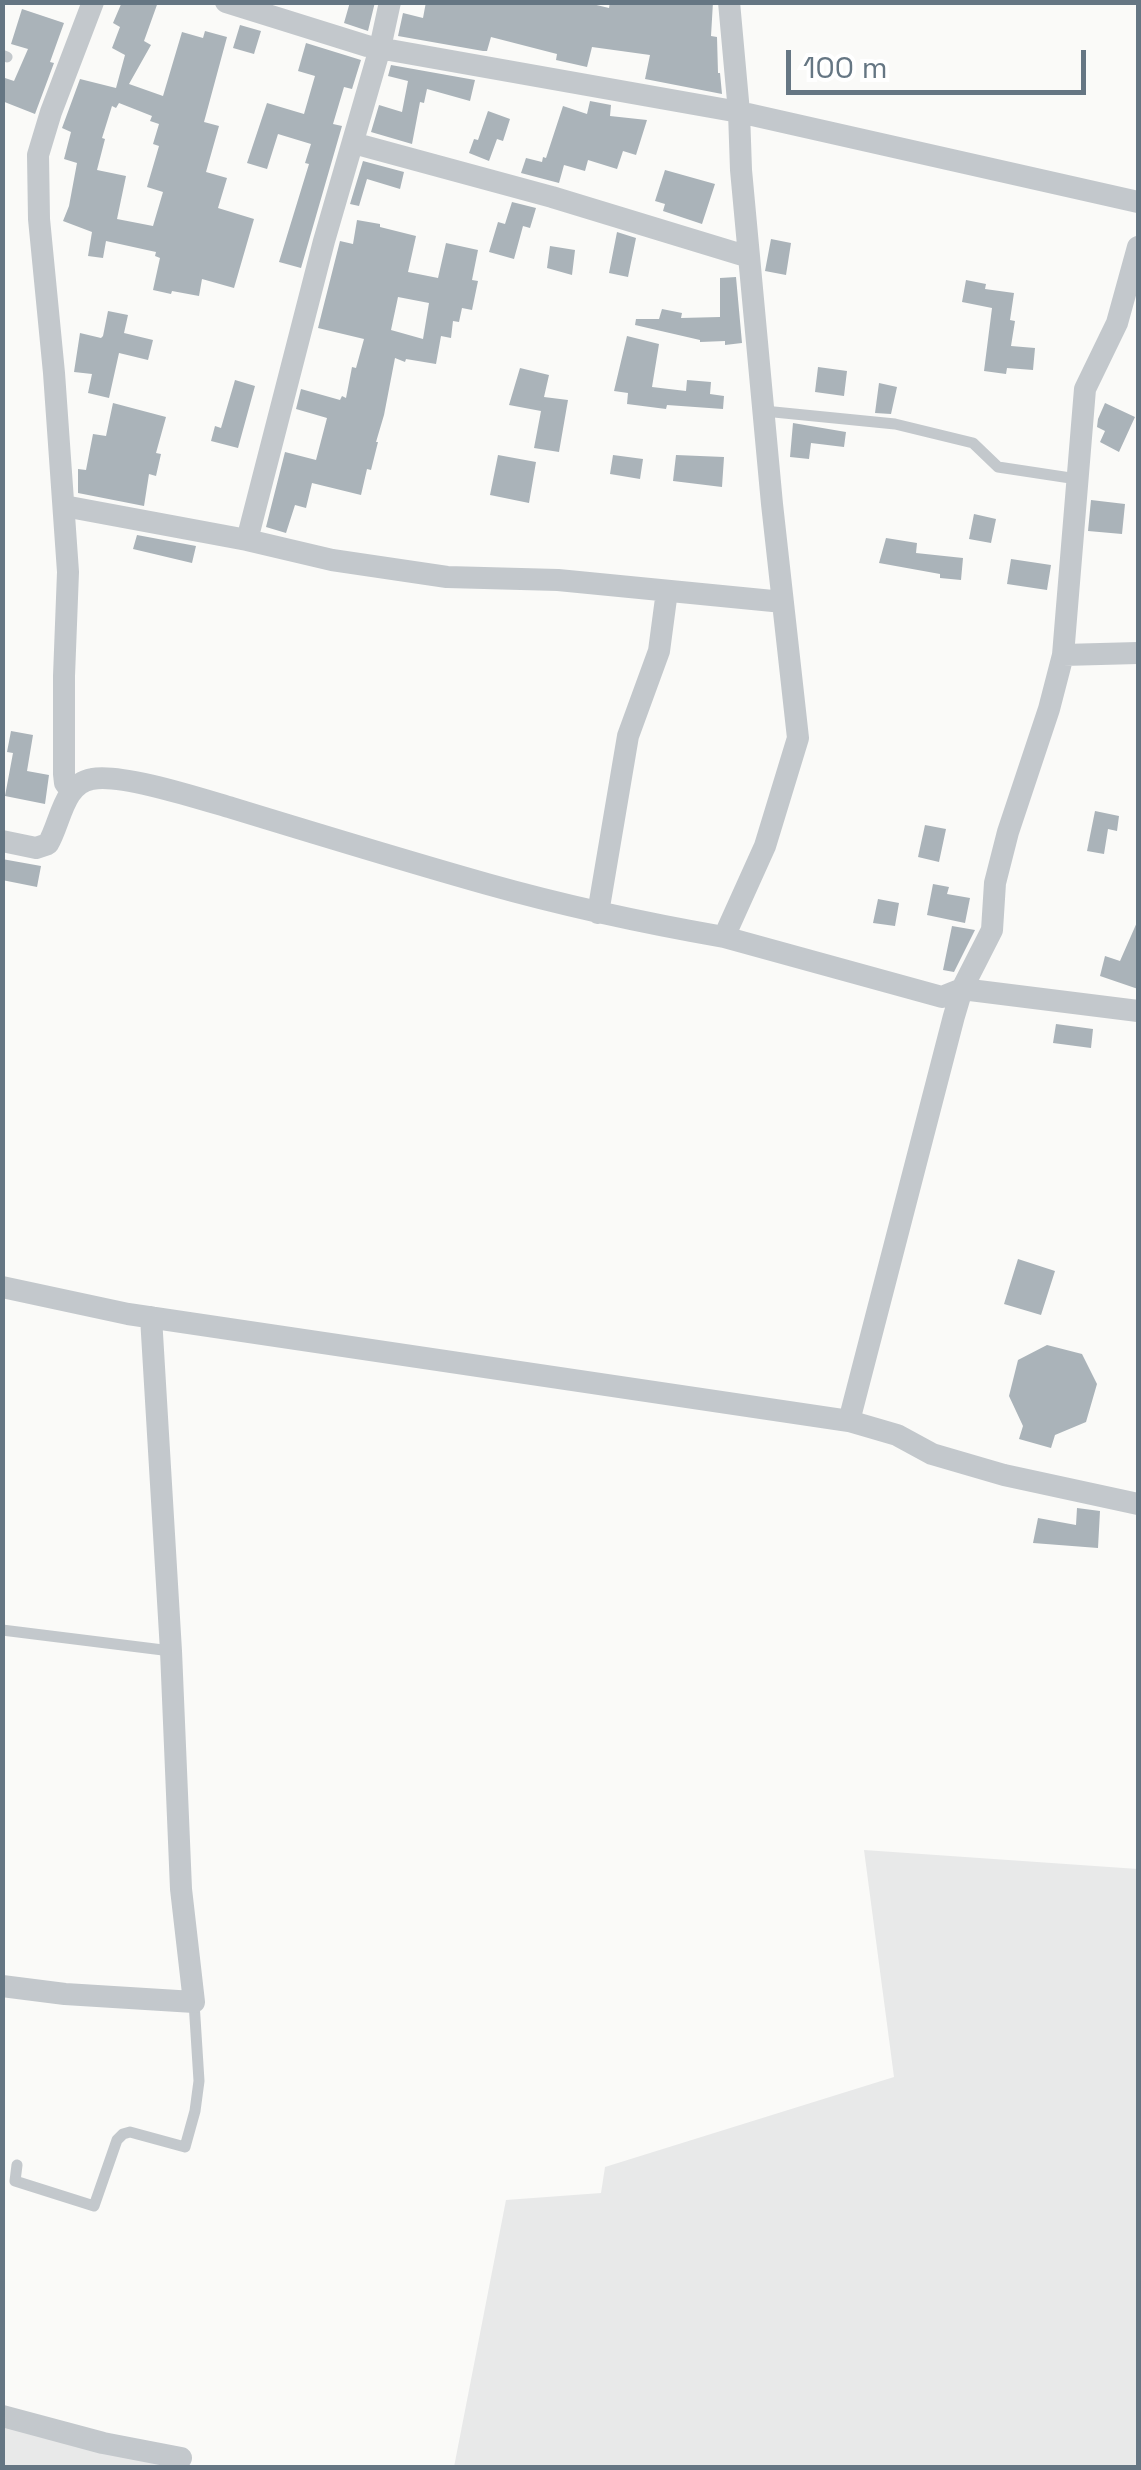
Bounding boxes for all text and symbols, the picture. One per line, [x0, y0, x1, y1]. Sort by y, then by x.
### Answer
scale bar [791, 30, 1091, 92]
text: 100 m [803, 48, 888, 87]

